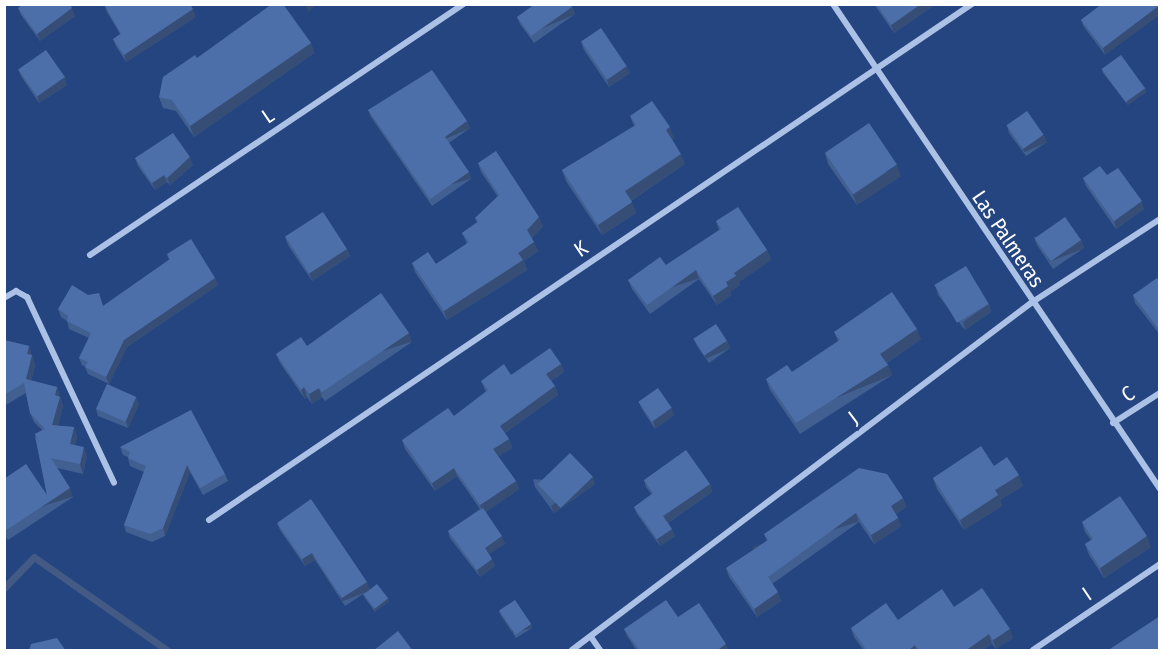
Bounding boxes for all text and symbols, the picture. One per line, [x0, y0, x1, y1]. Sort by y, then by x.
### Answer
street label: L [257, 103, 279, 129]
street label: Las Palmeras [967, 186, 1049, 292]
street label: K [569, 235, 593, 263]
street label: C [1117, 381, 1139, 407]
street label: J [843, 406, 863, 430]
street label: I [1078, 582, 1096, 606]

